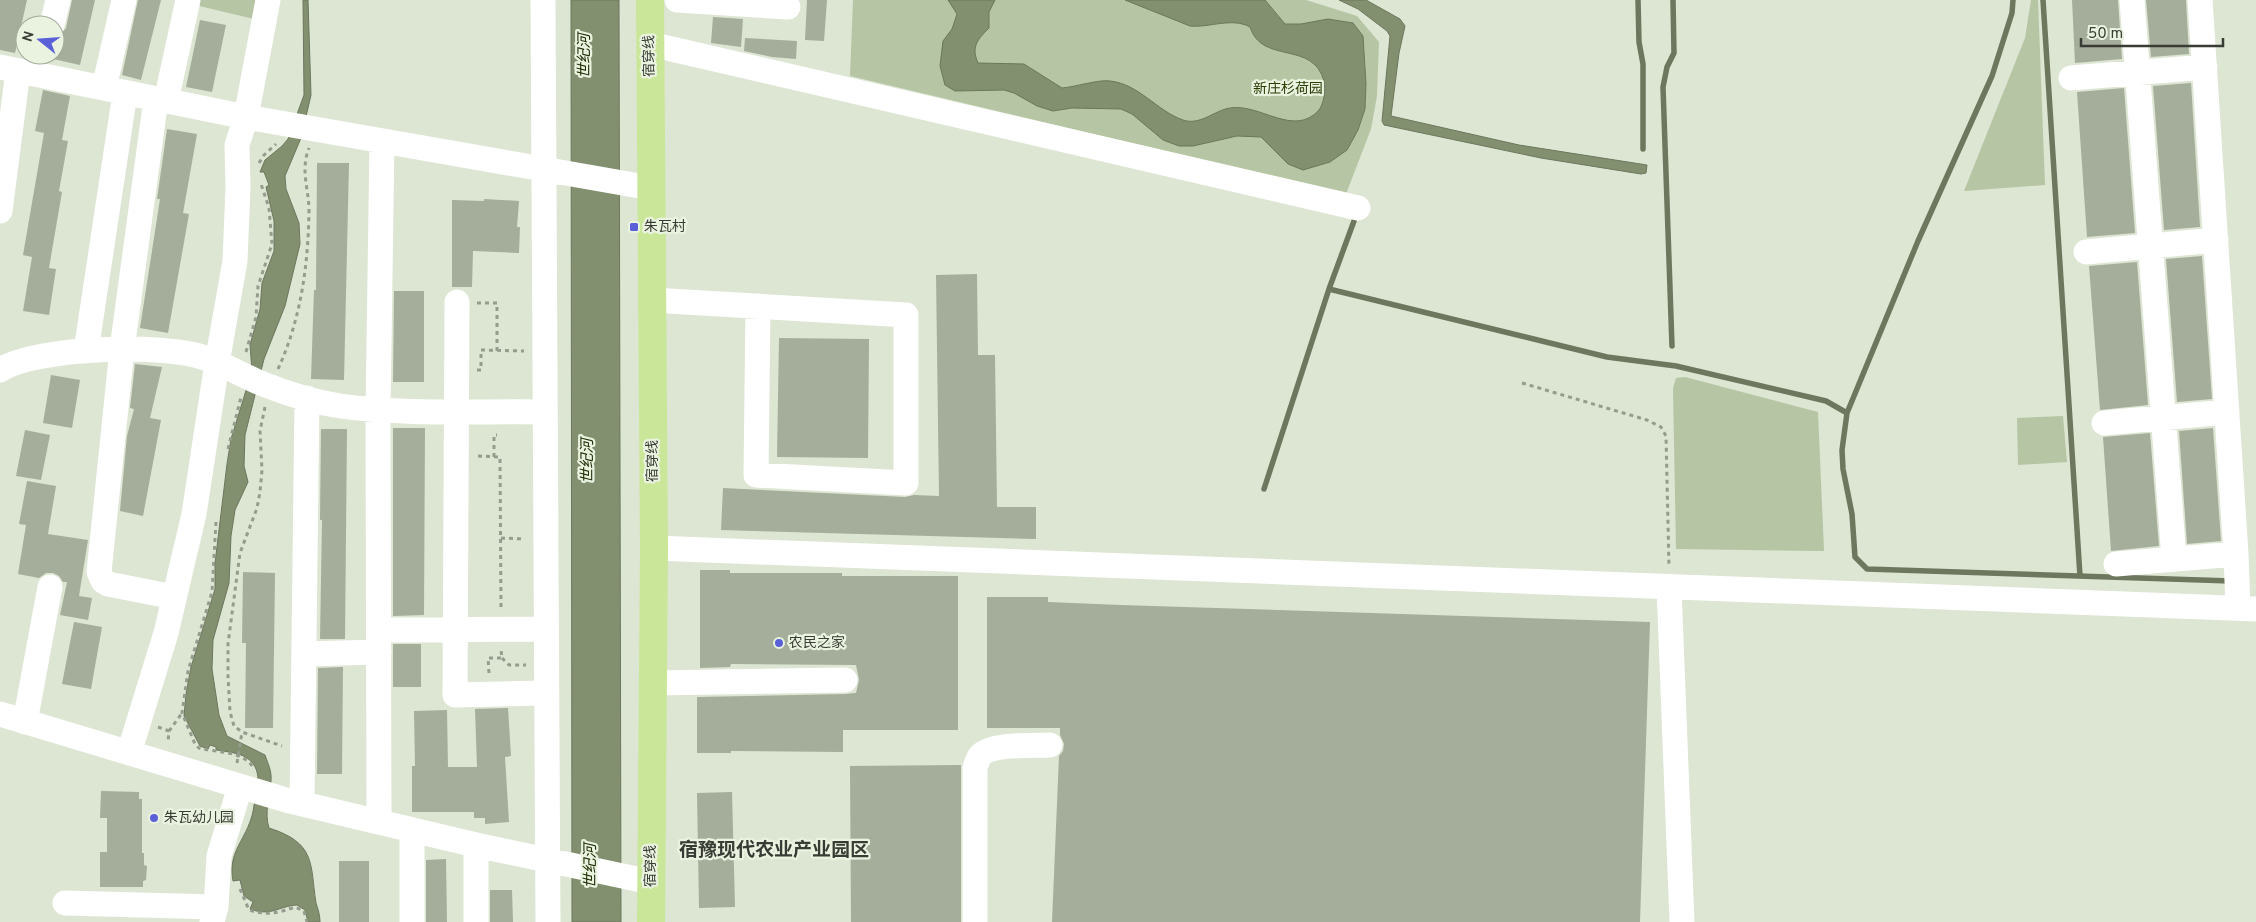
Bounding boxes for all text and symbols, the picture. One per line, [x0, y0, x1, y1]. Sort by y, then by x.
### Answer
north arrow [15, 15, 65, 65]
scale bar [2081, 15, 2224, 47]
text: 50 m [2088, 25, 2123, 44]
text: N [19, 29, 39, 44]
water label: 世纪河 [576, 31, 595, 79]
street label: 宿穿线 [640, 35, 659, 77]
park label: 新庄杉荷园 [1253, 81, 1323, 98]
place label: 朱瓦村 [644, 218, 686, 236]
marker: 朱瓦村 [628, 221, 640, 233]
water label: 世纪河 [579, 436, 598, 484]
street label: 宿穿线 [644, 440, 662, 482]
place label: 农民之家 [789, 634, 845, 652]
marker: 农民之家 [773, 637, 785, 649]
place label: 朱瓦幼儿园 [164, 810, 234, 827]
marker: 朱瓦幼儿园 [148, 812, 160, 824]
district label: 宿豫现代农业产业园区 [679, 839, 869, 863]
water label: 世纪河 [582, 841, 601, 889]
street label: 宿穿线 [642, 845, 660, 887]

